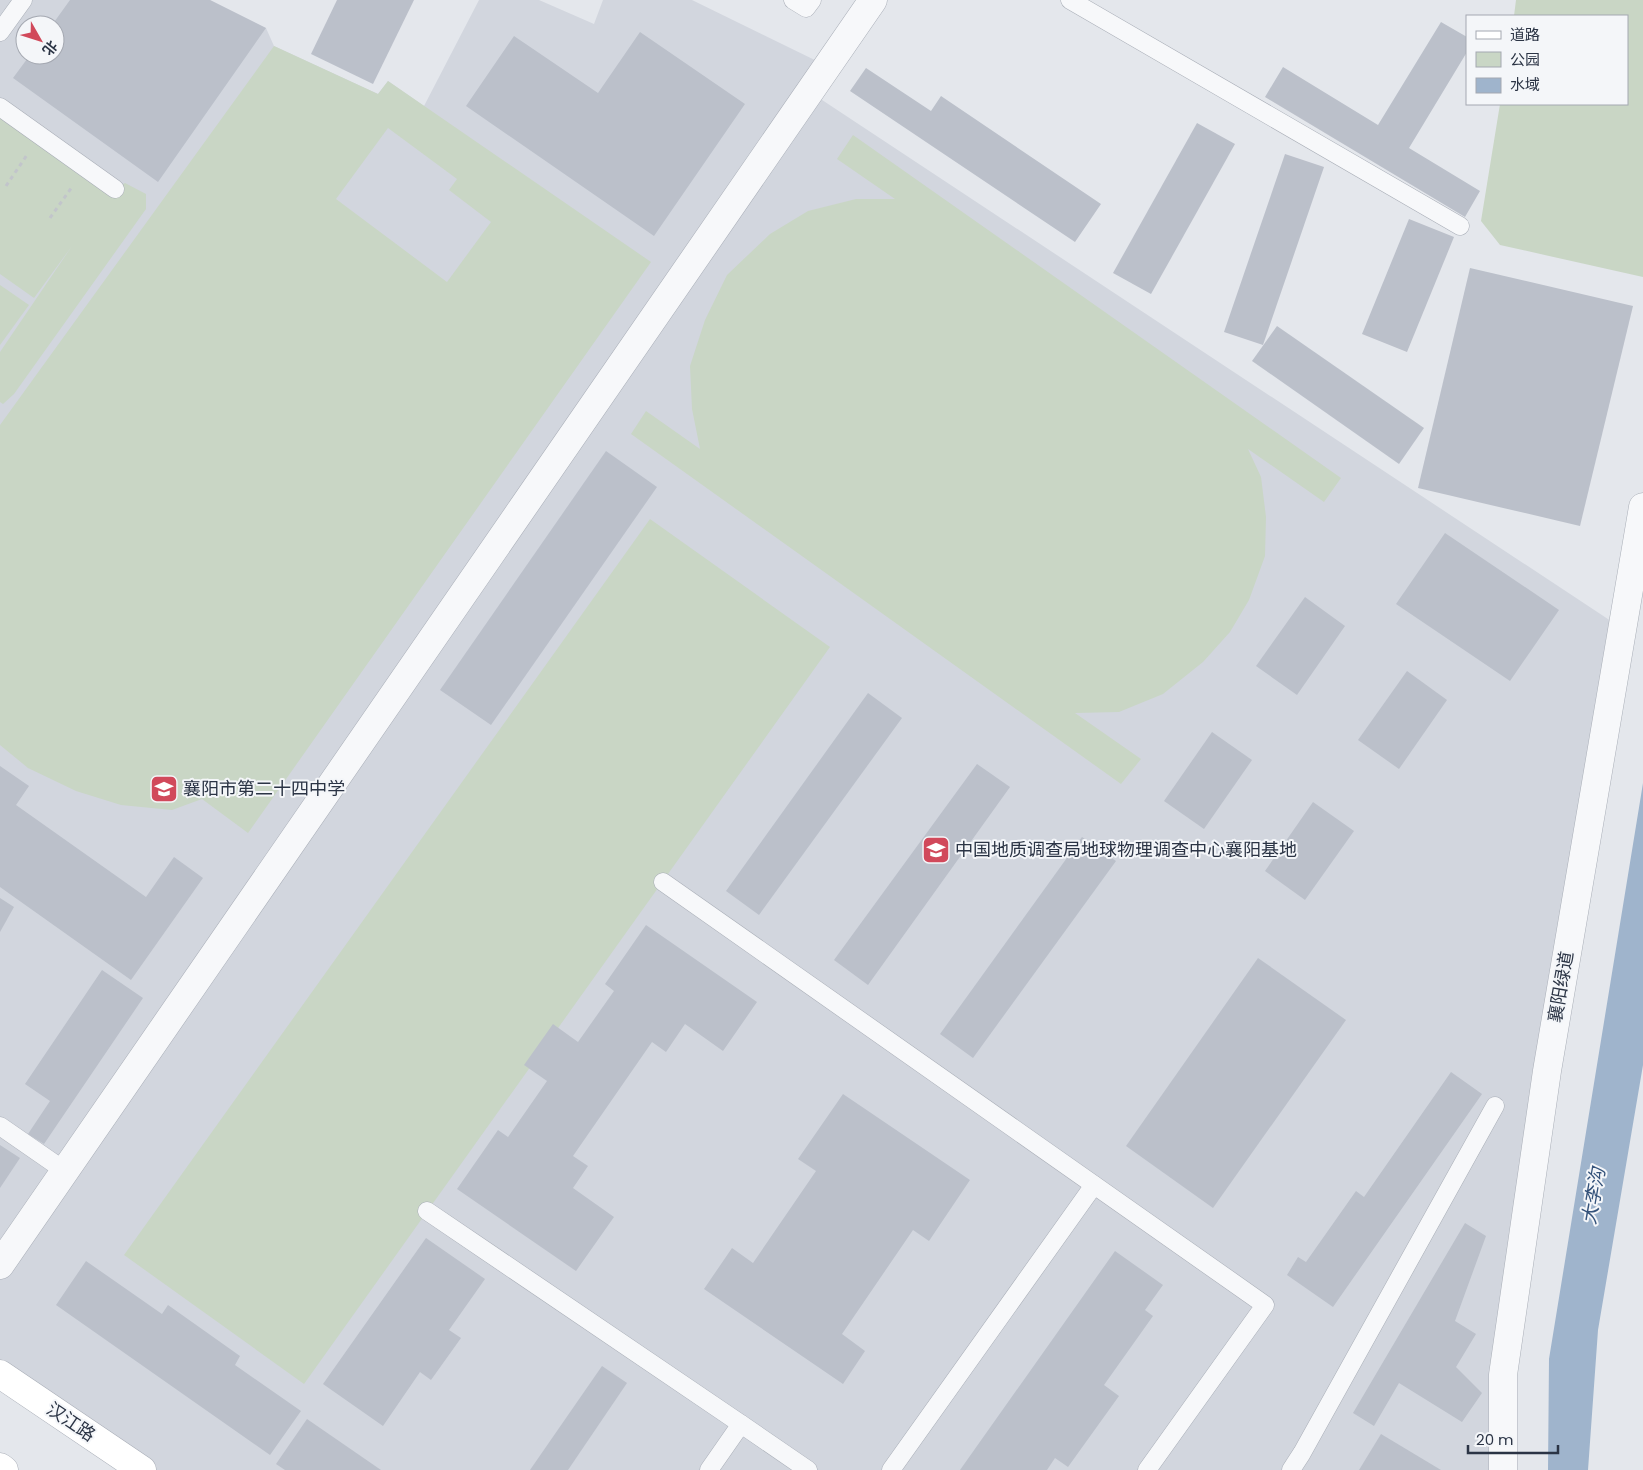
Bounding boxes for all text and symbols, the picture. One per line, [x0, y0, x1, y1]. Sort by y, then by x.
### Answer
north arrow [15, 15, 65, 65]
legend [1466, 15, 1628, 105]
text: 道路 [1510, 24, 1540, 45]
text: 北 [38, 36, 62, 60]
text: 公园 [1510, 49, 1540, 70]
text: 水域 [1510, 74, 1540, 95]
school or university icon: 襄阳市第二十四中学 [149, 774, 179, 804]
place label: 襄阳市第二十四中学 [183, 776, 345, 801]
school or university icon: 中国地质调查局地球物理调查中心襄阳基地 [921, 835, 951, 865]
place label: 中国地质调查局地球物理调查中心襄阳基地 [955, 837, 1297, 862]
street label: 襄阳绿道 [1542, 949, 1579, 1025]
water label: 大李沟 [1575, 1164, 1612, 1227]
street label: 汉江路 [42, 1396, 101, 1447]
scale bar [1468, 1422, 1558, 1454]
text: 20 m [1476, 1429, 1514, 1450]

